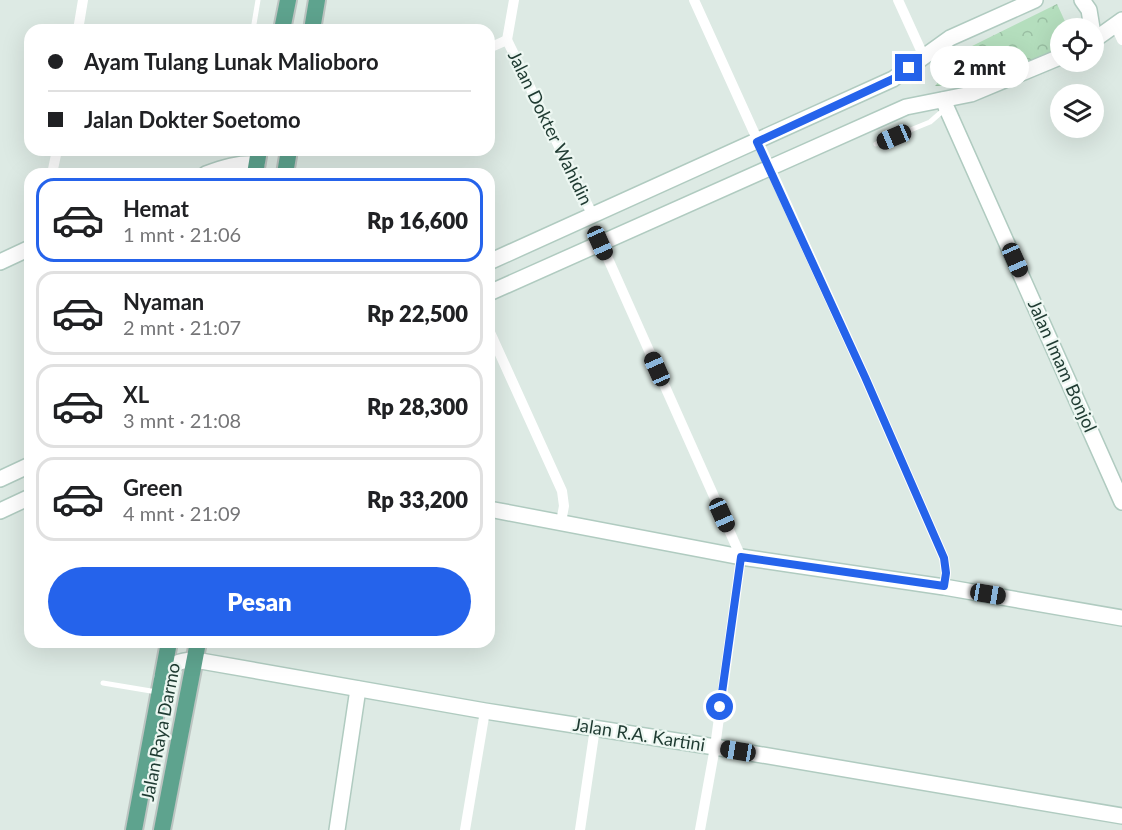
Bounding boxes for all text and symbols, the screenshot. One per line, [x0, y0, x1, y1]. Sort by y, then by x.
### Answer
map controls [1050, 18, 1104, 138]
button: locate [1050, 18, 1104, 72]
street label: Jalan Dokter Wahidin [504, 47, 598, 208]
callout: 2 mnt [930, 47, 1029, 89]
text: Ayam Tulang Lunak Malioboro [84, 48, 379, 75]
route end [895, 54, 922, 81]
text: 2 mnt [953, 55, 1006, 79]
button: layers [1050, 84, 1104, 138]
text: Jalan Dokter Soetomo [84, 106, 301, 133]
car [874, 122, 914, 152]
icon: car [51, 193, 105, 247]
text: Hemat [123, 195, 189, 222]
text: Rp 16,600 [367, 207, 468, 234]
text: 1 mnt · 21:06 [123, 222, 241, 246]
car [584, 223, 616, 263]
car [999, 240, 1031, 280]
icon: car [51, 286, 105, 340]
text: Nyaman [123, 288, 204, 315]
street label: Jalan Imam Bonjol [1024, 296, 1102, 435]
text: Rp 22,500 [367, 300, 468, 327]
text: 2 mnt · 21:07 [123, 315, 241, 339]
car [641, 349, 673, 389]
icon: car [51, 379, 105, 433]
text: XL [123, 381, 149, 408]
text: Rp 28,300 [367, 393, 468, 420]
text: 3 mnt · 21:08 [123, 408, 241, 432]
icon: car [51, 472, 105, 526]
text: Green [123, 474, 183, 501]
text: Rp 33,200 [367, 486, 468, 513]
car [706, 495, 738, 535]
text: 4 mnt · 21:09 [123, 501, 241, 525]
button: Pesan [48, 567, 471, 636]
car [969, 582, 1007, 606]
street label: Jalan Raya Darmo [136, 661, 184, 803]
route start [706, 693, 733, 720]
street label: Jalan R.A. Kartini [572, 713, 707, 755]
car [719, 739, 757, 763]

